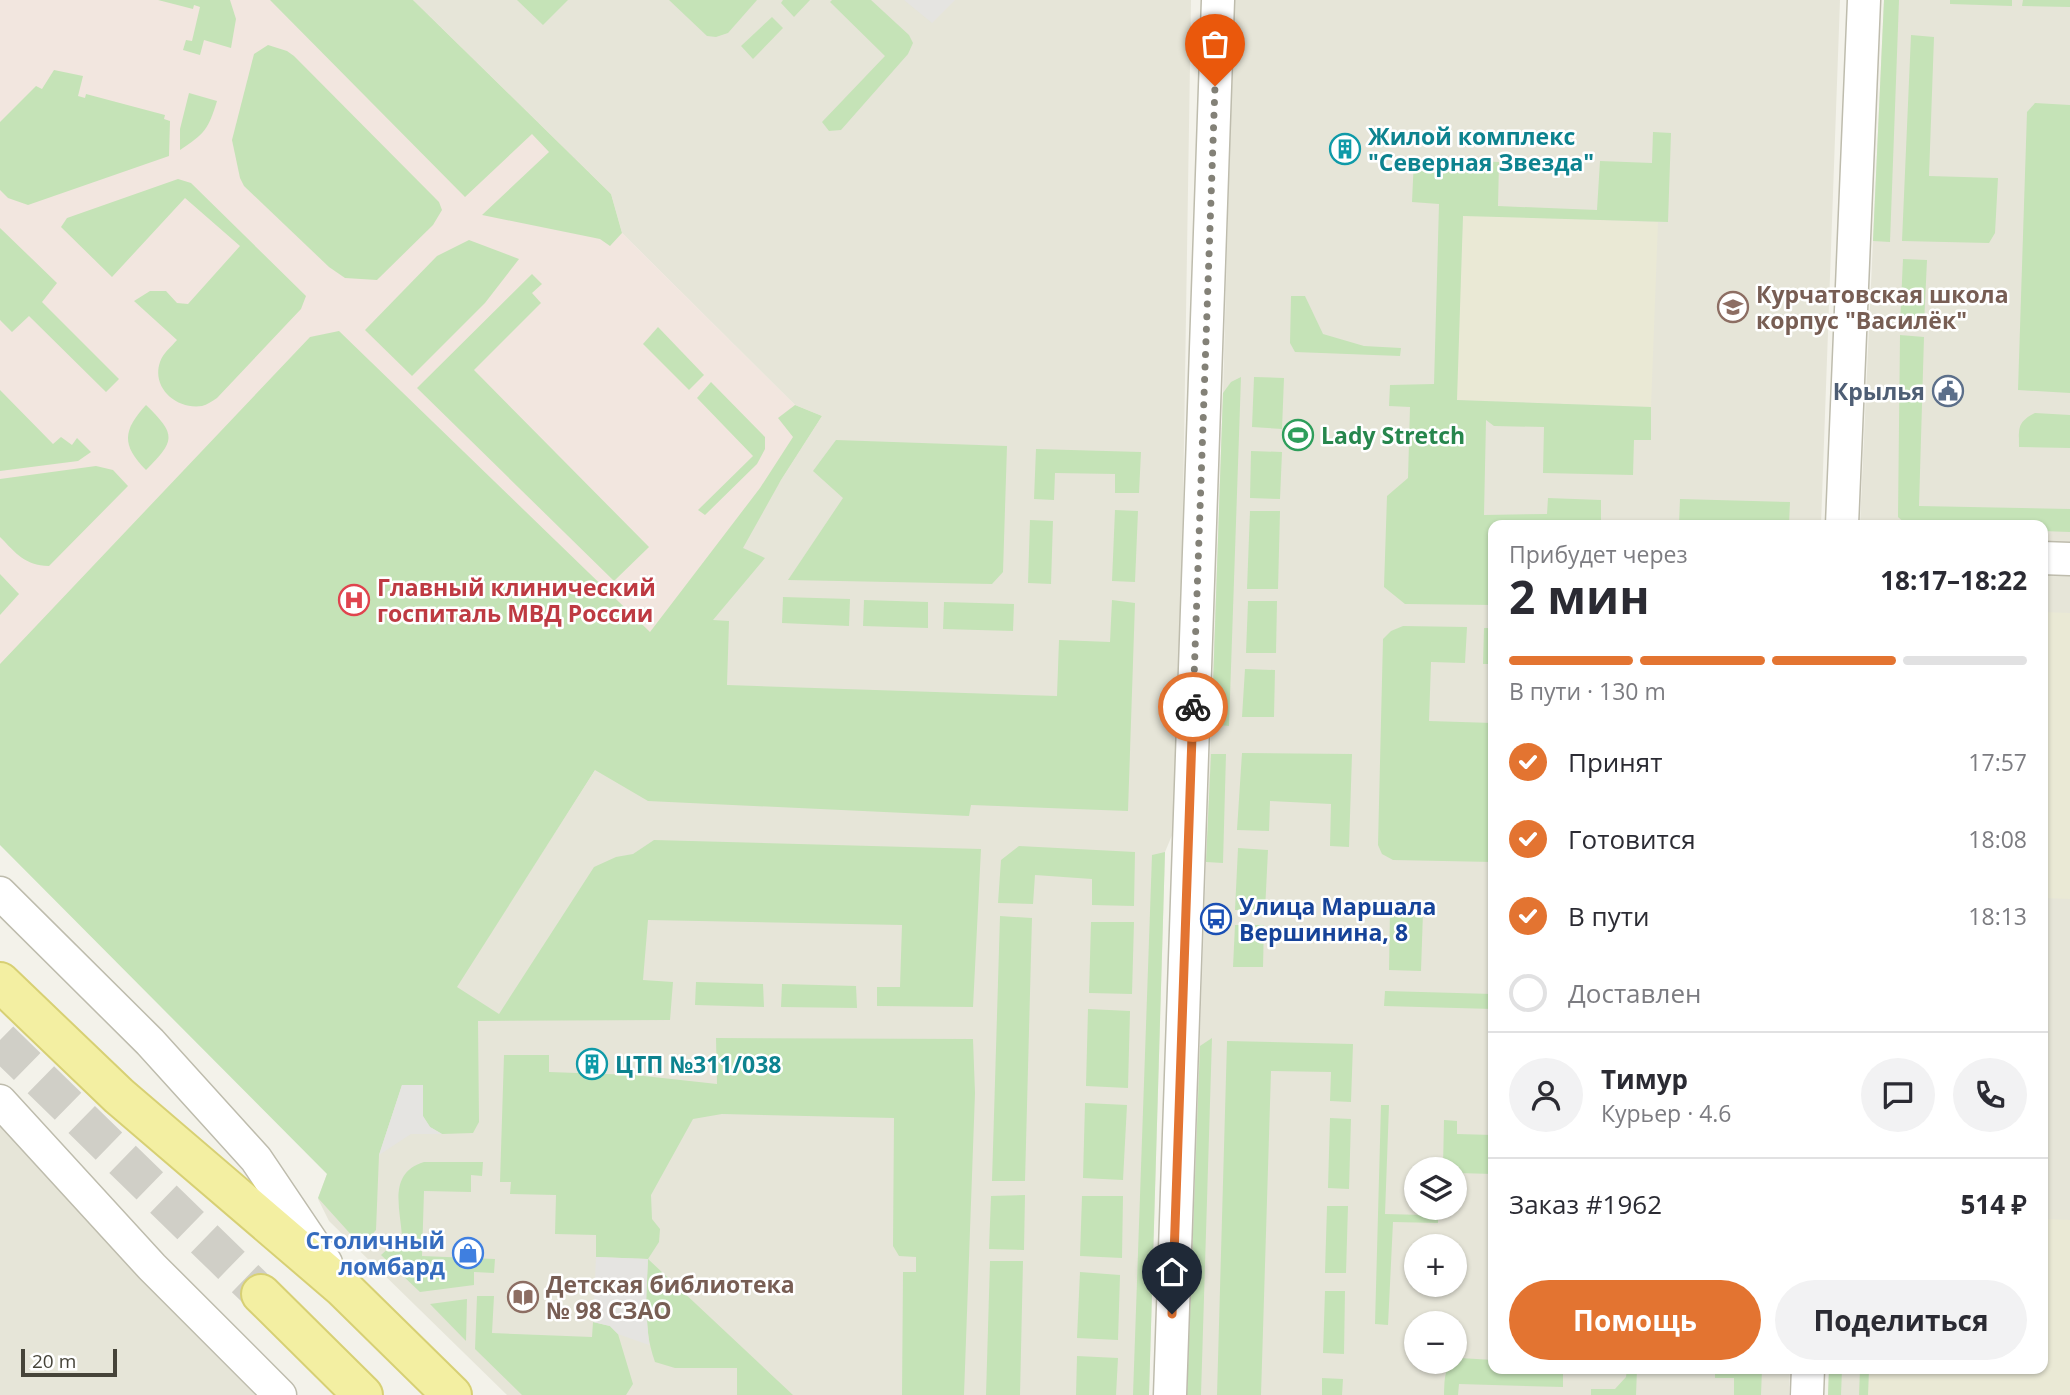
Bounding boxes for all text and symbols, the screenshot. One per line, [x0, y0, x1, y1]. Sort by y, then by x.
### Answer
pin [1185, 14, 1245, 86]
icon: bag [1196, 25, 1234, 63]
place label: Жилой комплекс "Северная Звезда" [1368, 120, 1594, 178]
building icon: Жилой комплекс "Северная Звезда" [1328, 132, 1362, 166]
place label: Курчатовская школа корпус "Василёк" [1756, 278, 2009, 336]
school or university icon: Курчатовская школа корпус "Василёк" [1716, 290, 1750, 324]
public building icon: Крылья [1931, 374, 1965, 408]
place label: Крылья [1833, 375, 1925, 407]
sports icon: Lady Stretch [1281, 418, 1315, 452]
place label: Lady Stretch [1321, 419, 1465, 451]
text: Прибудет через [1509, 538, 1688, 570]
text: 18:17–18:22 [1880, 562, 2027, 598]
text: 2 мин [1509, 565, 1650, 627]
place label: Главный клинический госпиталь МВД России [377, 571, 656, 629]
hospital icon: Главный клинический госпиталь МВД России [337, 583, 371, 617]
courier [1158, 672, 1228, 742]
text: В пути · 130 m [1509, 675, 1666, 707]
icon: bike [1174, 688, 1212, 726]
icon: check [1509, 743, 1547, 781]
text: Принят [1568, 744, 1662, 780]
text: 17:57 [1968, 746, 2027, 778]
icon: check [1509, 820, 1547, 858]
text: Готовится [1568, 821, 1696, 857]
text: 18:08 [1968, 823, 2027, 855]
place label: Улица Маршала Вершинина, 8 [1239, 890, 1436, 948]
icon: check [1509, 897, 1547, 935]
text: В пути [1568, 898, 1649, 934]
text: 18:13 [1968, 900, 2027, 932]
bus stop icon: Улица Маршала Вершинина, 8 [1199, 902, 1233, 936]
text: Доставлен [1568, 975, 1701, 1011]
building icon: ЦТП №311/038 [575, 1047, 609, 1081]
place label: ЦТП №311/038 [615, 1048, 781, 1080]
button: person [1509, 1058, 1583, 1132]
button: chat [1861, 1058, 1935, 1132]
button: phone [1953, 1058, 2027, 1132]
text: Тимур [1601, 1061, 1688, 1097]
text: Курьер · 4.6 [1601, 1097, 1732, 1129]
map controls [1404, 1157, 1467, 1374]
button: layers [1404, 1157, 1467, 1220]
text: Заказ #1962 [1509, 1186, 1662, 1222]
text: 514 ₽ [1961, 1186, 2027, 1222]
place label: Столичный ломбард [306, 1224, 445, 1282]
button: + [1404, 1234, 1467, 1297]
shop icon: Столичный ломбард [451, 1236, 485, 1270]
pin [1142, 1242, 1202, 1314]
icon: home [1153, 1253, 1191, 1291]
place label: Детская библиотека № 98 СЗАО [546, 1268, 795, 1326]
library icon: Детская библиотека № 98 СЗАО [506, 1280, 540, 1314]
button: Помощь [1509, 1280, 1761, 1360]
button: Поделиться [1775, 1280, 2027, 1360]
button: − [1404, 1311, 1467, 1374]
scale bar [21, 1346, 117, 1378]
text: 20 m [32, 1348, 76, 1374]

